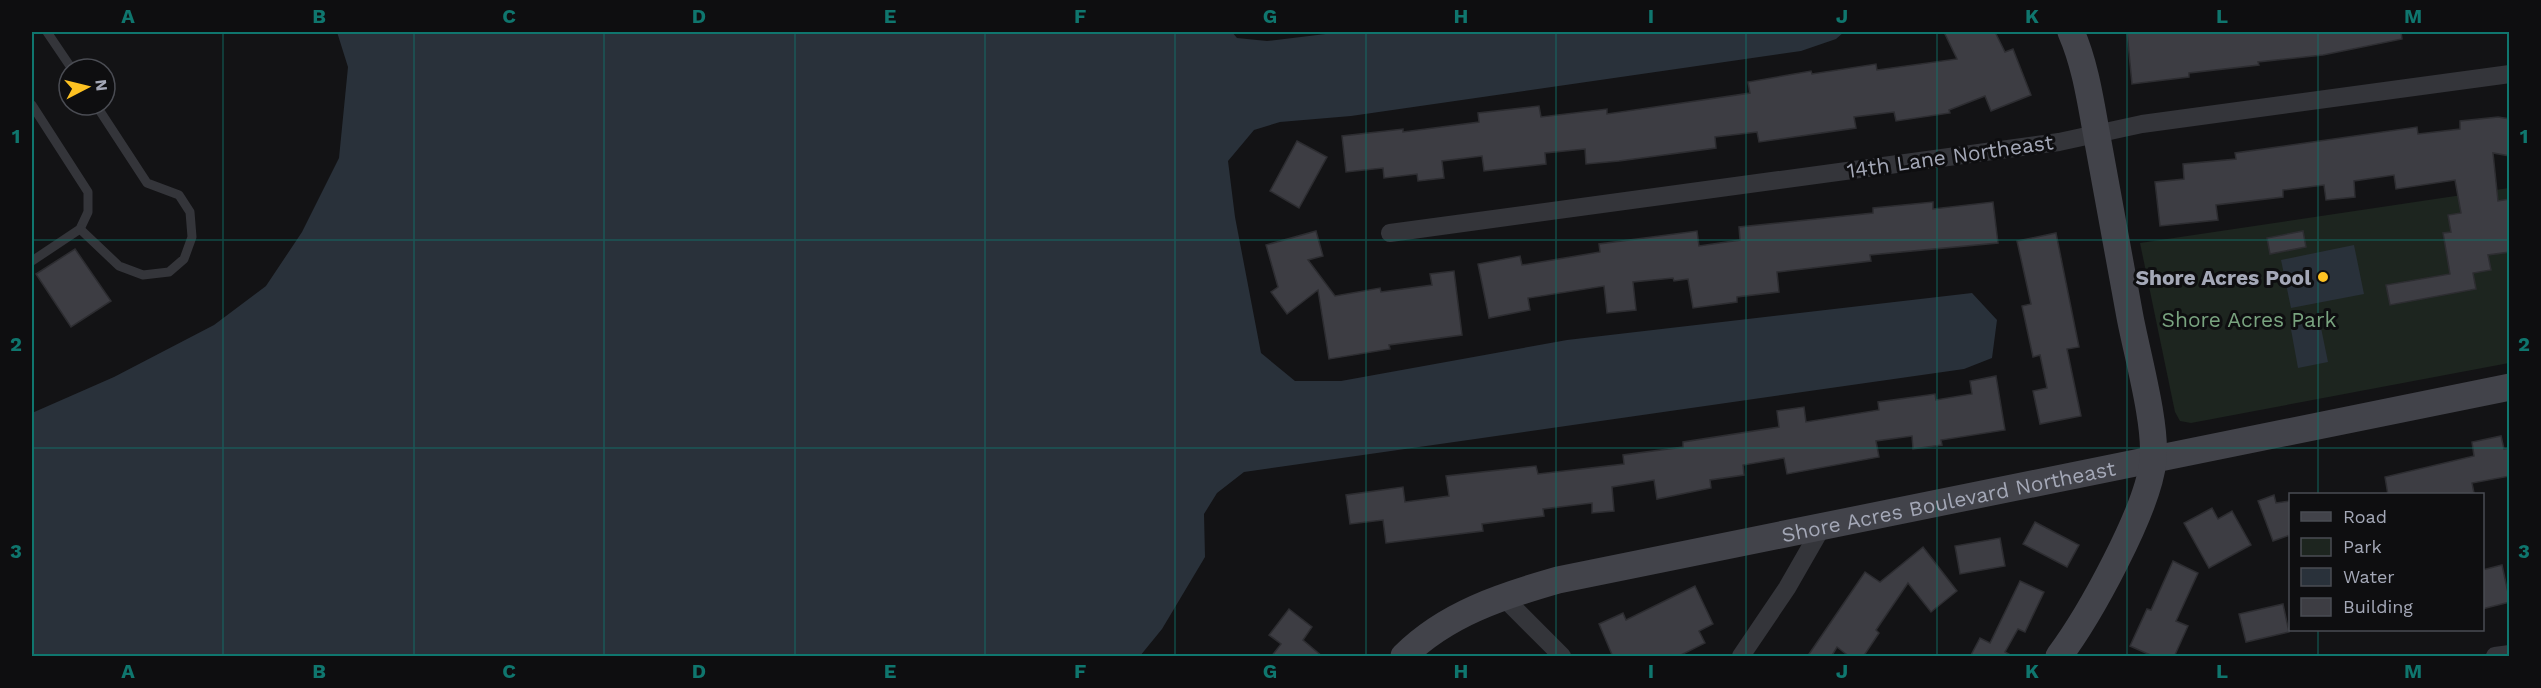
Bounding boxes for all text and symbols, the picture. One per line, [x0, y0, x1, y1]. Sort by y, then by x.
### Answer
text: A [121, 4, 135, 28]
text: B [312, 4, 326, 28]
text: C [502, 4, 516, 28]
text: D [692, 4, 706, 28]
text: E [884, 4, 896, 28]
text: F [1074, 4, 1086, 28]
text: G [1263, 4, 1277, 28]
text: H [1454, 4, 1468, 28]
text: I [1648, 4, 1654, 28]
text: J [1836, 4, 1848, 28]
text: K [2025, 4, 2039, 28]
text: L [2216, 4, 2228, 28]
text: M [2404, 4, 2422, 28]
north arrow [57, 57, 117, 117]
text: N [91, 78, 112, 92]
text: 1 [12, 124, 20, 148]
text: 1 [2520, 124, 2528, 148]
street label: 14th Lane Northeast [1845, 129, 2055, 183]
place label: Shore Acres Pool [2135, 265, 2311, 290]
marker: Shore Acres Pool [2316, 270, 2330, 284]
park label: Shore Acres Park [2162, 307, 2337, 332]
text: 2 [10, 332, 22, 356]
text: 2 [2518, 332, 2530, 356]
street label: Shore Acres Boulevard Northeast [1779, 455, 2118, 547]
legend [2289, 493, 2484, 631]
text: Road [2343, 506, 2387, 527]
text: Park [2343, 536, 2382, 557]
text: 3 [10, 539, 22, 563]
text: 3 [2518, 539, 2530, 563]
text: Water [2343, 566, 2395, 587]
text: Building [2343, 596, 2413, 617]
text: A [121, 659, 135, 683]
text: B [312, 659, 326, 683]
text: C [502, 659, 516, 683]
text: D [692, 659, 706, 683]
text: E [884, 659, 896, 683]
text: F [1074, 659, 1086, 683]
text: G [1263, 659, 1277, 683]
text: H [1454, 659, 1468, 683]
text: I [1648, 659, 1654, 683]
text: J [1836, 659, 1848, 683]
text: K [2025, 659, 2039, 683]
text: L [2216, 659, 2228, 683]
text: M [2404, 659, 2422, 683]

